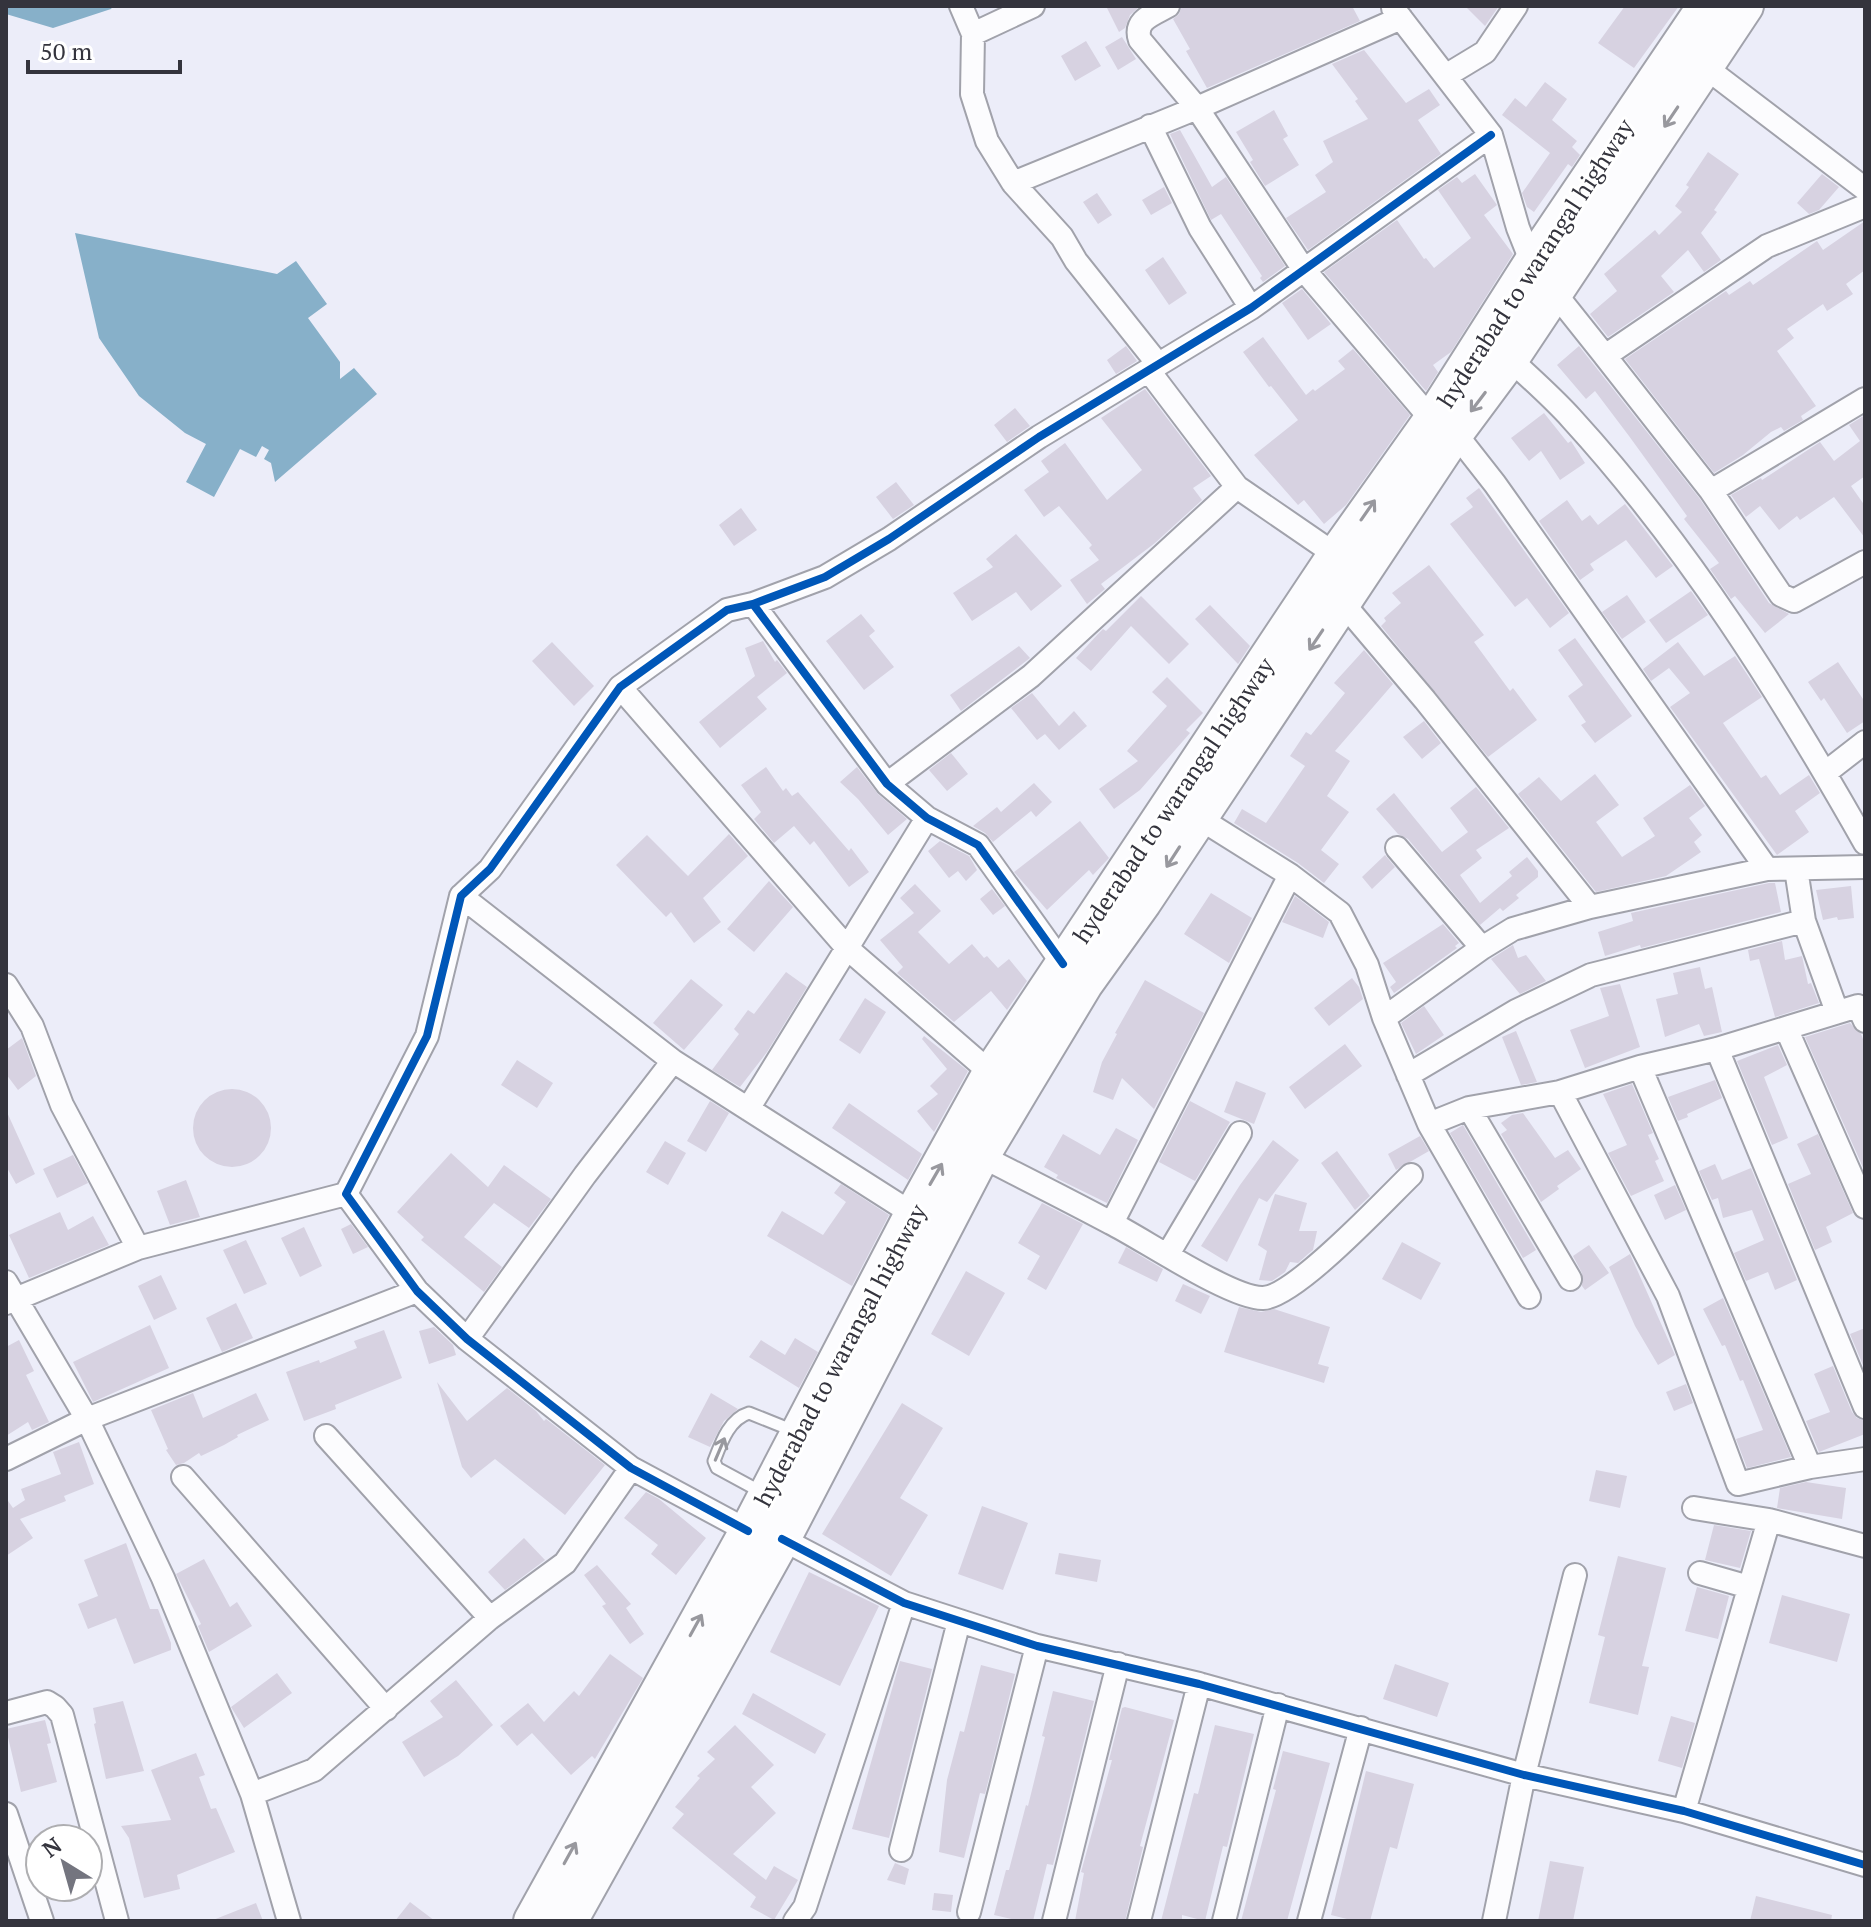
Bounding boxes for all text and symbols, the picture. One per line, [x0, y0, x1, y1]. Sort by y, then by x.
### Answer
scale bar [28, 24, 180, 74]
text: 50 m [40, 35, 92, 67]
one-way arrow [1663, 106, 1679, 128]
street label: hyderabad to warangal highway [1430, 112, 1641, 413]
one-way arrow [1470, 391, 1487, 412]
one-way arrow [1359, 500, 1376, 521]
one-way arrow [1308, 629, 1325, 651]
street label: hyderabad to warangal highway [1065, 650, 1281, 949]
one-way arrow [1165, 845, 1181, 868]
one-way arrow [929, 1162, 944, 1186]
street label: hyderabad to warangal highway [747, 1197, 934, 1512]
one-way arrow [713, 1438, 728, 1462]
one-way arrow [689, 1614, 704, 1638]
north arrow [24, 1823, 104, 1903]
text: N [36, 1830, 67, 1863]
one-way arrow [562, 1842, 578, 1865]

